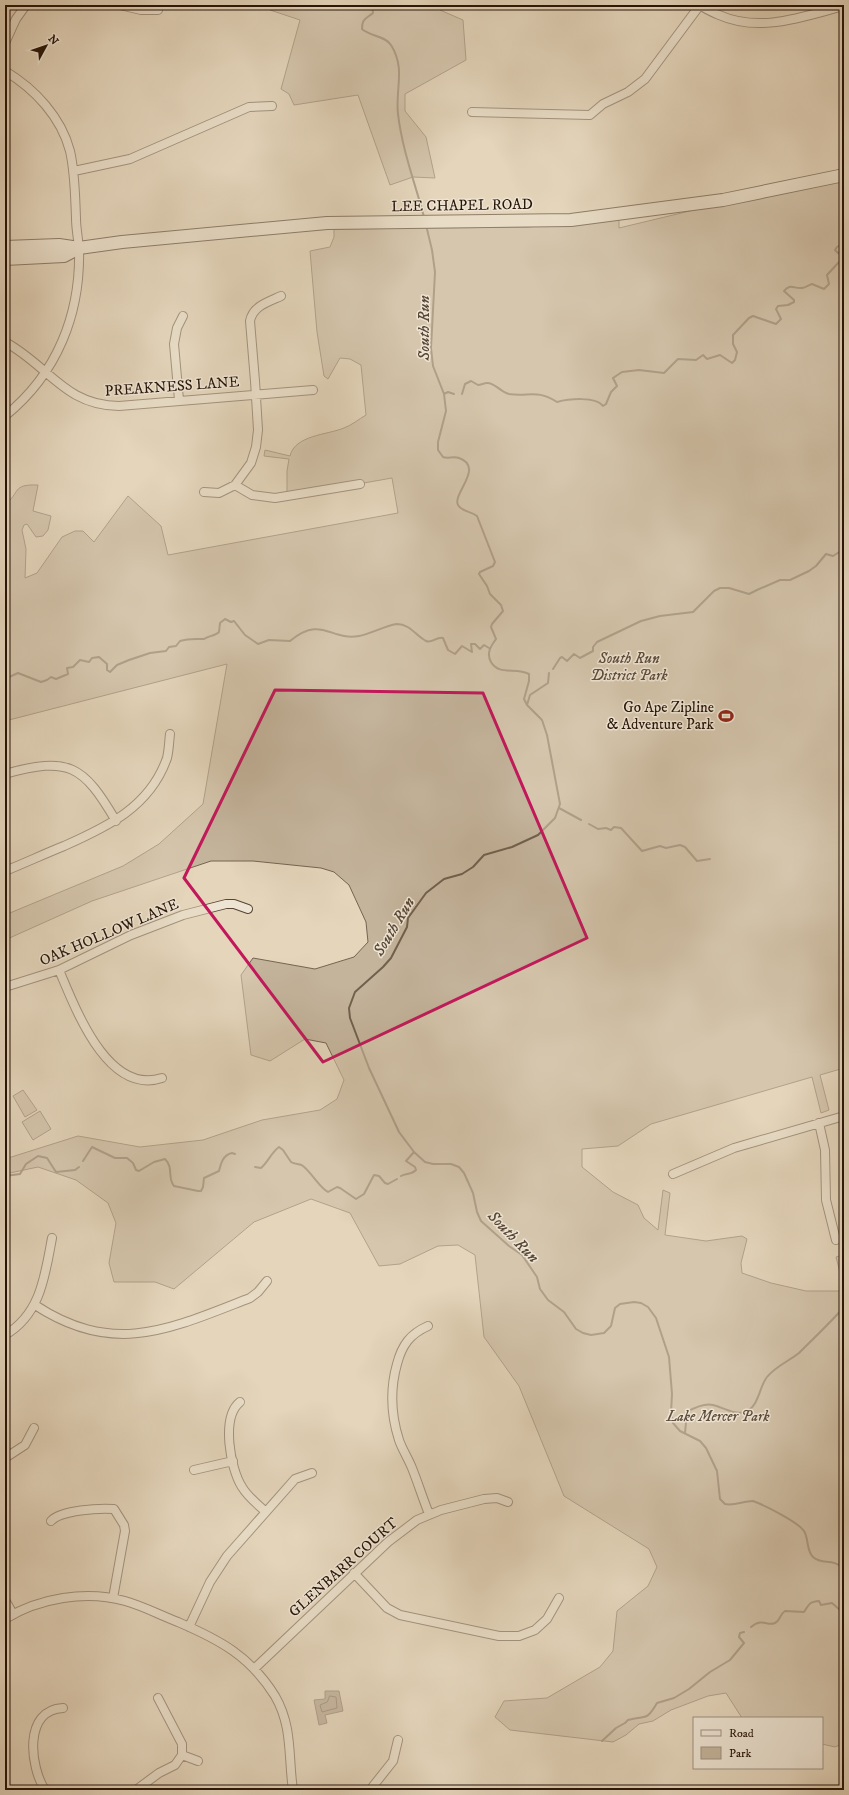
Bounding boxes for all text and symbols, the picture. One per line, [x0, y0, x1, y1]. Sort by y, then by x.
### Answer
north arrow [26, 26, 66, 66]
text: N [45, 32, 61, 48]
street label: LEE CHAPEL ROAD [391, 195, 533, 216]
water label: South Run [414, 295, 434, 362]
street label: PREAKNESS LANE [104, 372, 240, 401]
park label: South Run District Park [590, 649, 668, 685]
place label: Go Ape Zipline & Adventure Park [607, 698, 715, 734]
sports icon: Go Ape Zipline & Adventure Park [717, 707, 735, 725]
water label: South Run [368, 893, 419, 960]
street label: OAK HOLLOW LANE [37, 894, 182, 970]
water label: South Run [483, 1206, 543, 1267]
park label: Lake Mercer Park [665, 1407, 770, 1426]
street label: GLENBARR COURT [285, 1513, 402, 1621]
legend [693, 1717, 823, 1769]
text: Road [729, 1726, 754, 1741]
text: Park [729, 1746, 751, 1761]

